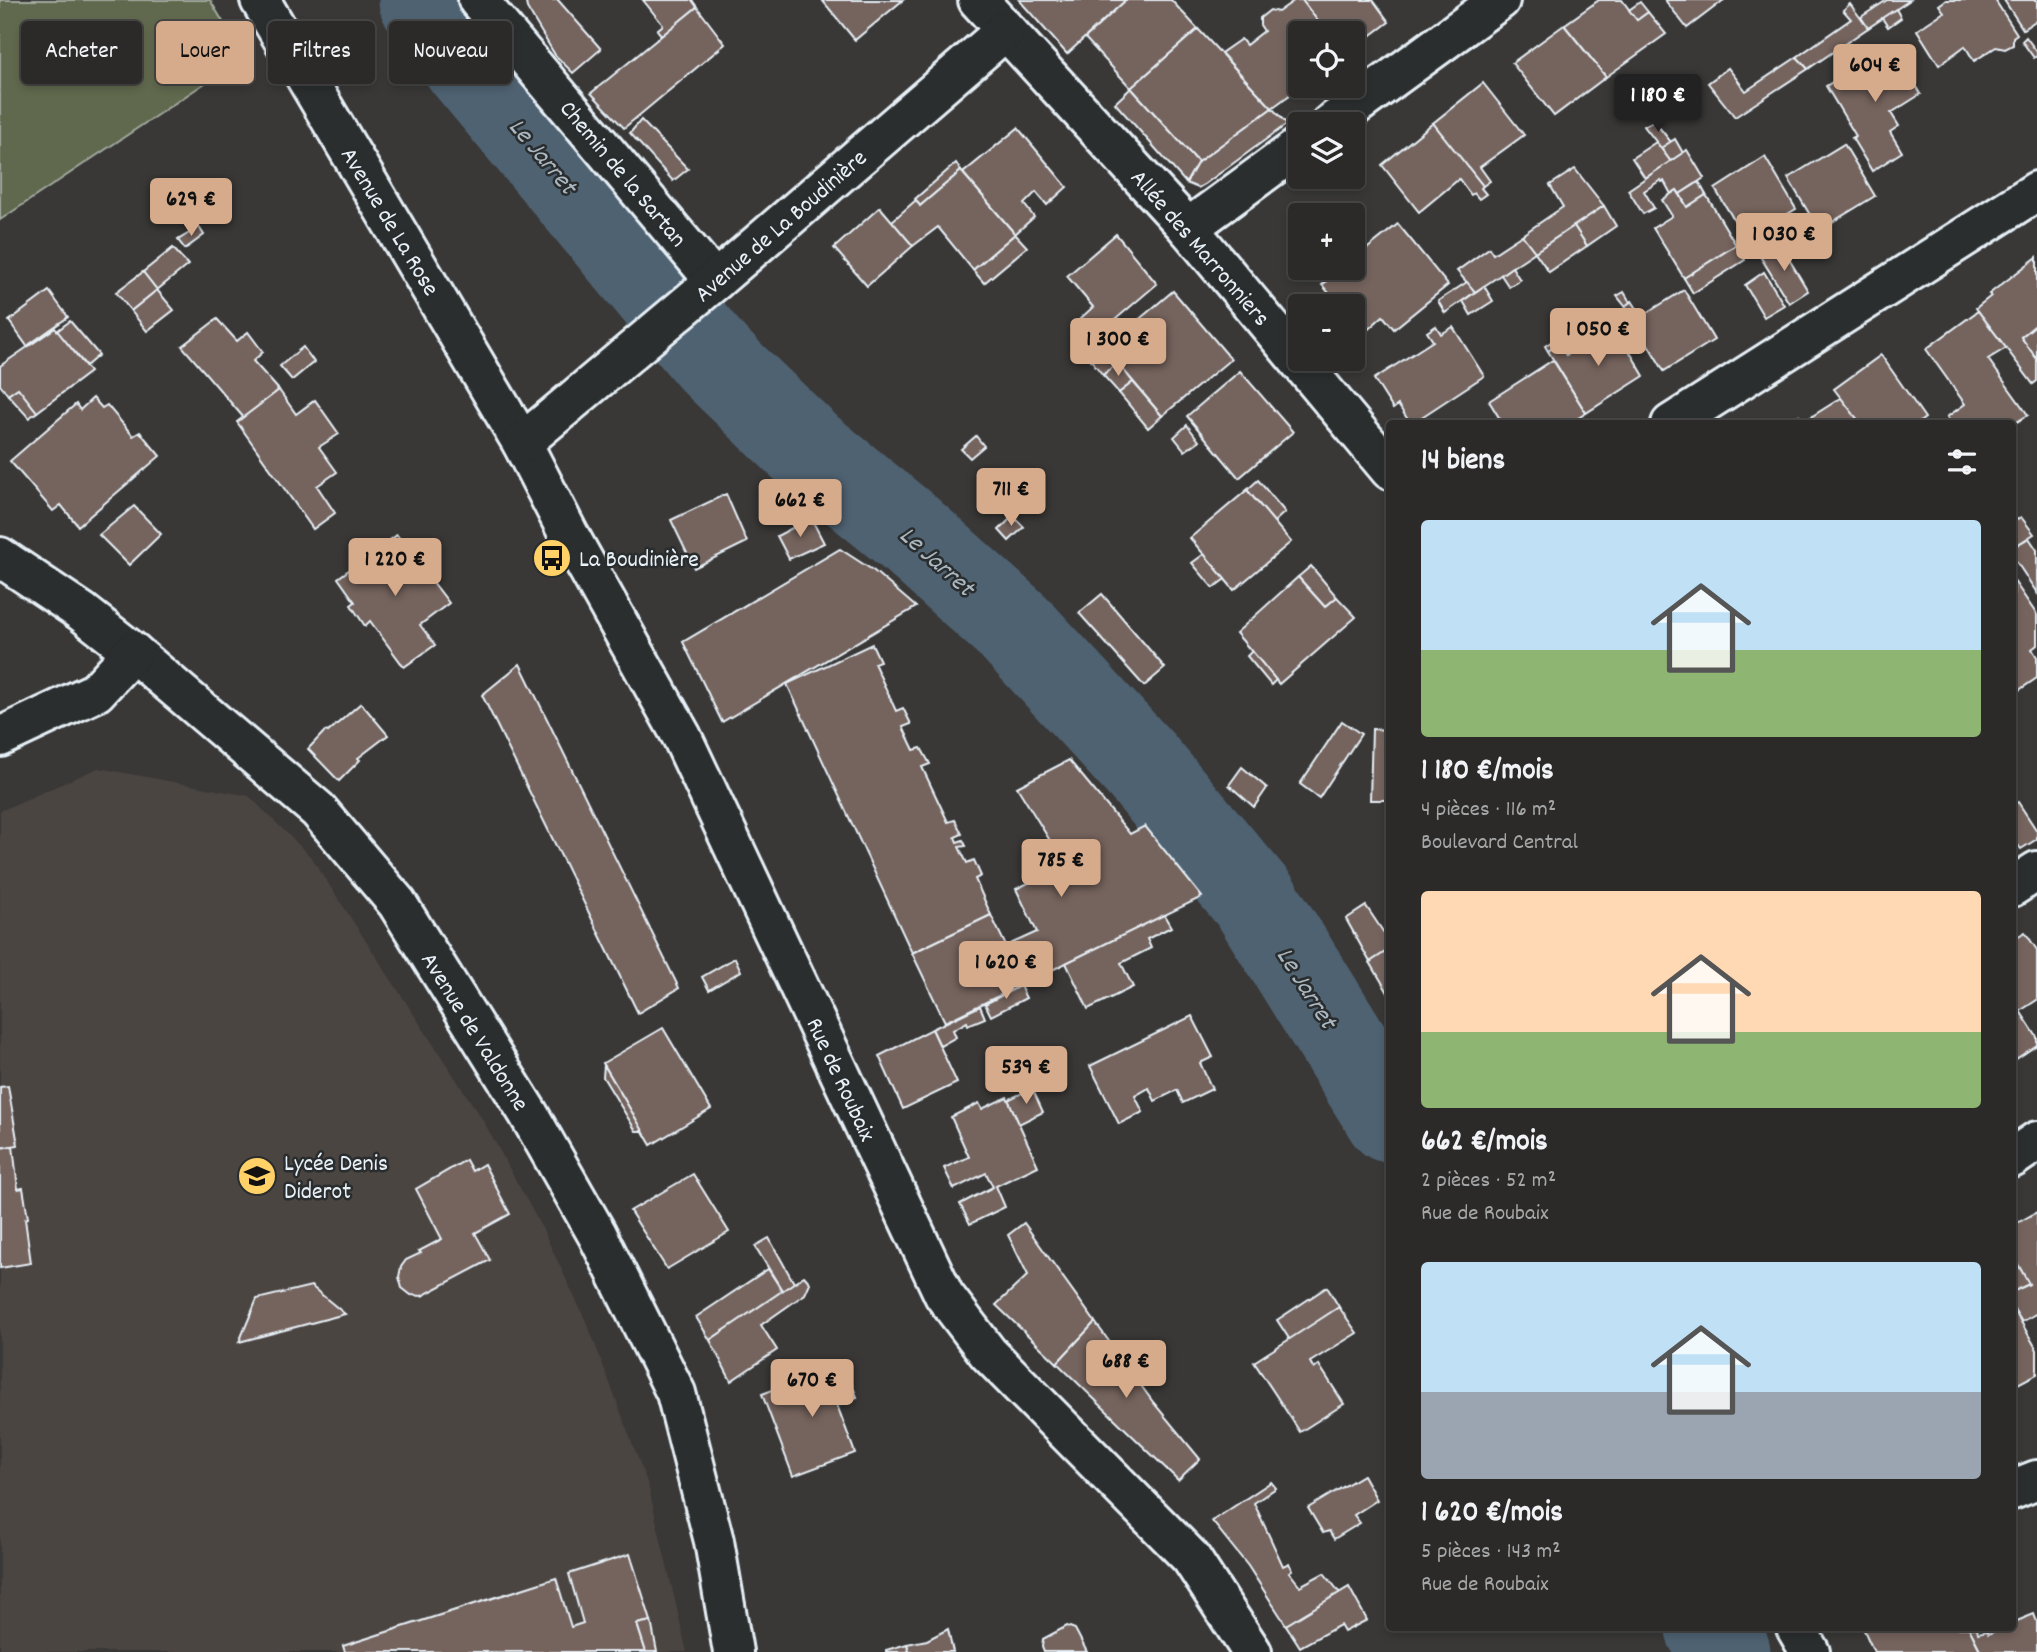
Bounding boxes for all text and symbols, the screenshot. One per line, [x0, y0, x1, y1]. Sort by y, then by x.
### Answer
chip: Acheter [21, 21, 142, 84]
chip: Louer [156, 21, 254, 84]
chip: Filtres [268, 21, 375, 84]
chip: Nouveau [389, 21, 512, 84]
map controls [1288, 21, 1365, 371]
button: locate [1288, 21, 1365, 98]
pin: 604 € [1826, 44, 1924, 104]
text: 604 € [1849, 50, 1901, 83]
pin: 1 180 € [1593, 74, 1723, 134]
text: 1 180 € [1630, 80, 1686, 113]
street label: Chemin de la Sartan [550, 94, 693, 256]
water label: Le Jarret [498, 111, 586, 205]
button: layers [1288, 112, 1365, 189]
street label: Avenue de La Rose [331, 142, 446, 303]
street label: Avenue de La Boudinière [688, 143, 876, 312]
street label: Allée des Marronniers [1121, 163, 1277, 335]
pin: 629 € [142, 178, 240, 238]
text: 629 € [166, 184, 216, 217]
button: + [1288, 203, 1365, 280]
pin: 1 030 € [1719, 214, 1849, 273]
text: 1 030 € [1752, 219, 1816, 252]
button: − [1288, 294, 1365, 371]
pin: 1 050 € [1533, 308, 1663, 368]
text: 1 050 € [1566, 314, 1630, 347]
pin: 1 300 € [1053, 318, 1183, 378]
text: 1 300 € [1086, 324, 1150, 357]
text: 14 biens [1421, 441, 1505, 484]
icon: filters [1943, 443, 1981, 481]
pin: 711 € [962, 468, 1060, 528]
text: 711 € [993, 474, 1029, 507]
pin: 662 € [751, 480, 849, 539]
text: 662 € [775, 485, 825, 518]
water label: Le Jarret [890, 519, 983, 608]
bus stop icon: La Boudinière [531, 537, 573, 579]
pin: 1 220 € [330, 538, 460, 598]
text: 1 220 € [364, 544, 426, 577]
place label: La Boudinière [579, 544, 699, 578]
icon: home [1638, 565, 1764, 691]
text: 1 180 €/mois [1421, 751, 1554, 794]
text: 4 pièces · 116 m² [1421, 794, 1556, 827]
text: Boulevard Central [1421, 827, 1578, 860]
pin: 785 € [1012, 839, 1110, 899]
text: 785 € [1038, 845, 1084, 878]
icon: home [1638, 936, 1764, 1062]
water label: Le Jarret [1265, 941, 1346, 1039]
pin: 1 620 € [941, 942, 1071, 1001]
street label: Avenue de Valdonne [411, 947, 536, 1119]
text: 1 620 € [975, 947, 1037, 980]
street label: Rue de Roubaix [796, 1013, 883, 1148]
pin: 539 € [977, 1046, 1075, 1106]
text: 539 € [1001, 1052, 1051, 1085]
text: 662 €/mois [1421, 1122, 1548, 1165]
place label: Lycée Denis Diderot [284, 1148, 388, 1210]
school or university icon: Lycée Denis Diderot [236, 1155, 278, 1197]
text: 2 pièces · 52 m² [1421, 1165, 1556, 1198]
text: Rue de Roubaix [1421, 1198, 1549, 1231]
icon: home [1638, 1307, 1764, 1433]
pin: 688 € [1077, 1340, 1175, 1400]
text: 688 € [1102, 1346, 1150, 1379]
pin: 670 € [763, 1360, 861, 1419]
text: 670 € [787, 1365, 837, 1398]
text: 1 620 €/mois [1421, 1493, 1563, 1536]
text: 5 pièces · 143 m² [1421, 1536, 1561, 1569]
text: Rue de Roubaix [1421, 1569, 1549, 1602]

